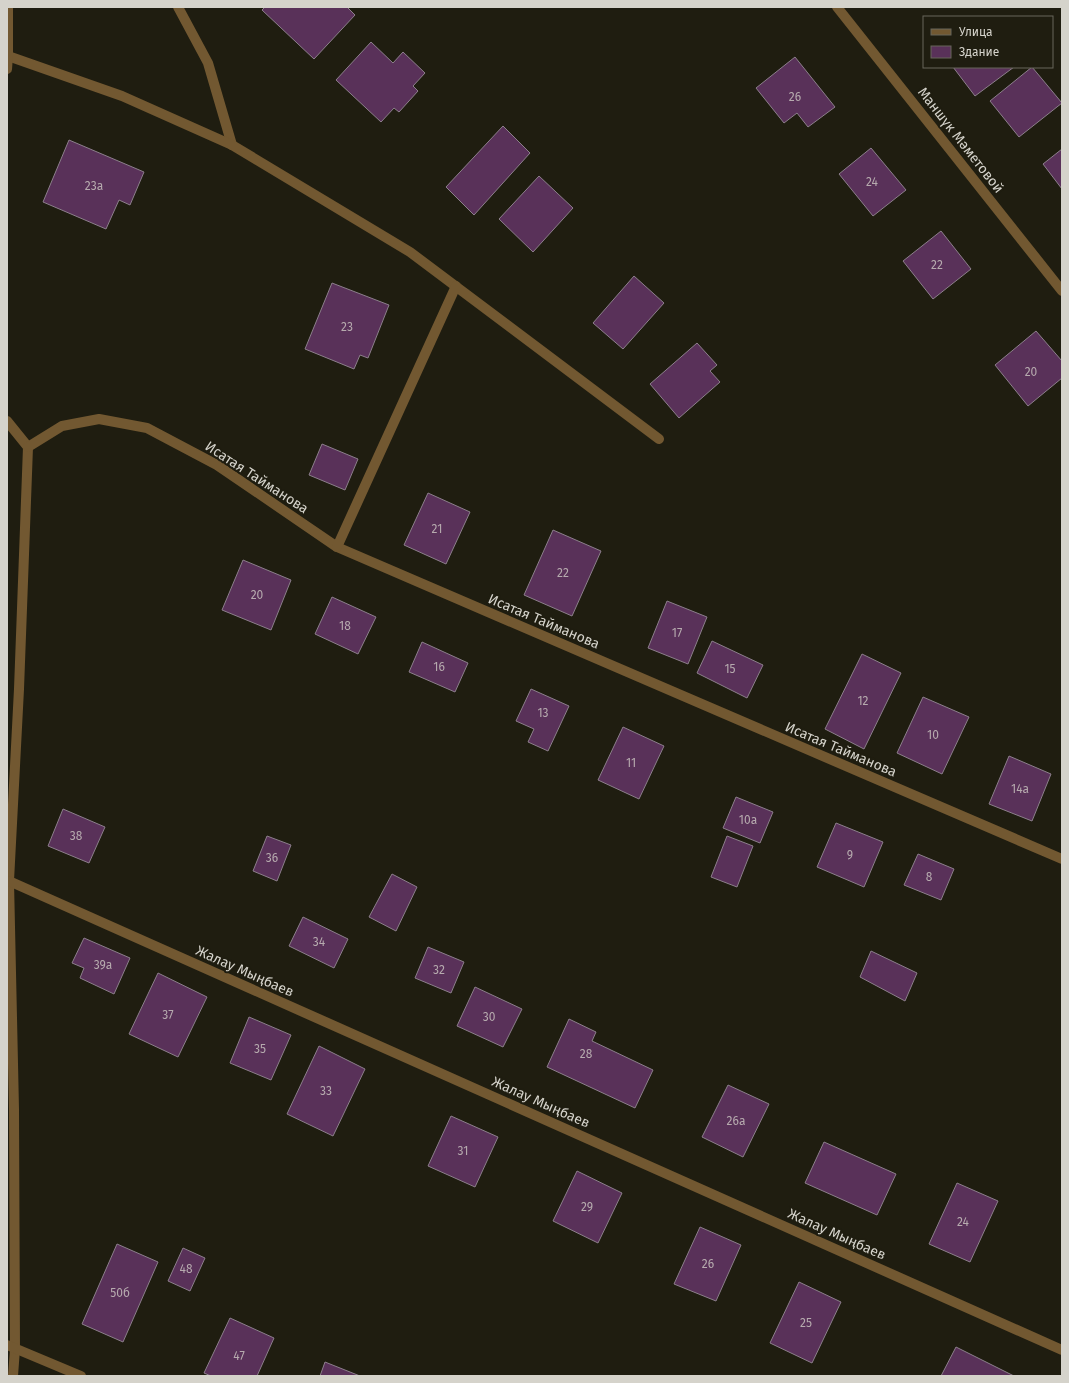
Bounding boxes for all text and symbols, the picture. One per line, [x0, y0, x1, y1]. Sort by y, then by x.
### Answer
legend [923, 16, 1053, 68]
text: Улица [959, 25, 993, 39]
text: Здание [959, 45, 999, 59]
street label: Маншүк Мәметовой [914, 84, 1007, 197]
house number: 26 [789, 90, 801, 104]
house number: 24 [866, 175, 879, 189]
house number: 23а [85, 179, 103, 193]
house number: 22 [931, 258, 943, 272]
house number: 23 [341, 320, 353, 334]
house number: 20 [1025, 365, 1038, 379]
street label: Исатая Тайманова [202, 438, 312, 517]
house number: 21 [432, 522, 442, 536]
house number: 22 [557, 566, 569, 580]
house number: 20 [251, 588, 264, 602]
street label: Исатая Тайманова [485, 590, 602, 653]
house number: 18 [339, 619, 351, 633]
house number: 17 [672, 626, 682, 640]
house number: 16 [433, 660, 445, 674]
house number: 15 [724, 662, 736, 676]
house number: 12 [857, 694, 869, 708]
house number: 13 [537, 706, 549, 720]
street label: Исатая Тайманова [782, 718, 899, 781]
house number: 10 [927, 728, 939, 742]
house number: 11 [626, 756, 636, 770]
house number: 14а [1011, 782, 1029, 796]
house number: 10а [739, 813, 757, 827]
house number: 38 [70, 829, 83, 843]
house number: 9 [847, 848, 853, 862]
house number: 36 [266, 851, 278, 865]
house number: 8 [926, 870, 933, 884]
house number: 34 [313, 935, 326, 949]
street label: Жалау Мыңбаев [193, 942, 297, 1001]
house number: 39а [94, 958, 112, 972]
house number: 32 [433, 963, 445, 977]
house number: 37 [162, 1008, 174, 1022]
house number: 30 [483, 1010, 496, 1024]
house number: 35 [254, 1042, 266, 1056]
house number: 28 [580, 1047, 593, 1061]
street label: Жалау Мыңбаев [489, 1073, 593, 1132]
house number: 33 [320, 1084, 332, 1098]
house number: 26а [727, 1114, 745, 1128]
house number: 31 [458, 1144, 468, 1158]
house number: 29 [581, 1200, 593, 1214]
street label: Жалау Мыңбаев [785, 1205, 889, 1264]
house number: 24 [957, 1215, 970, 1229]
house number: 26 [702, 1257, 714, 1271]
house number: 48 [180, 1262, 193, 1276]
house number: 50б [110, 1286, 130, 1300]
house number: 25 [800, 1316, 812, 1330]
house number: 47 [233, 1349, 245, 1363]

